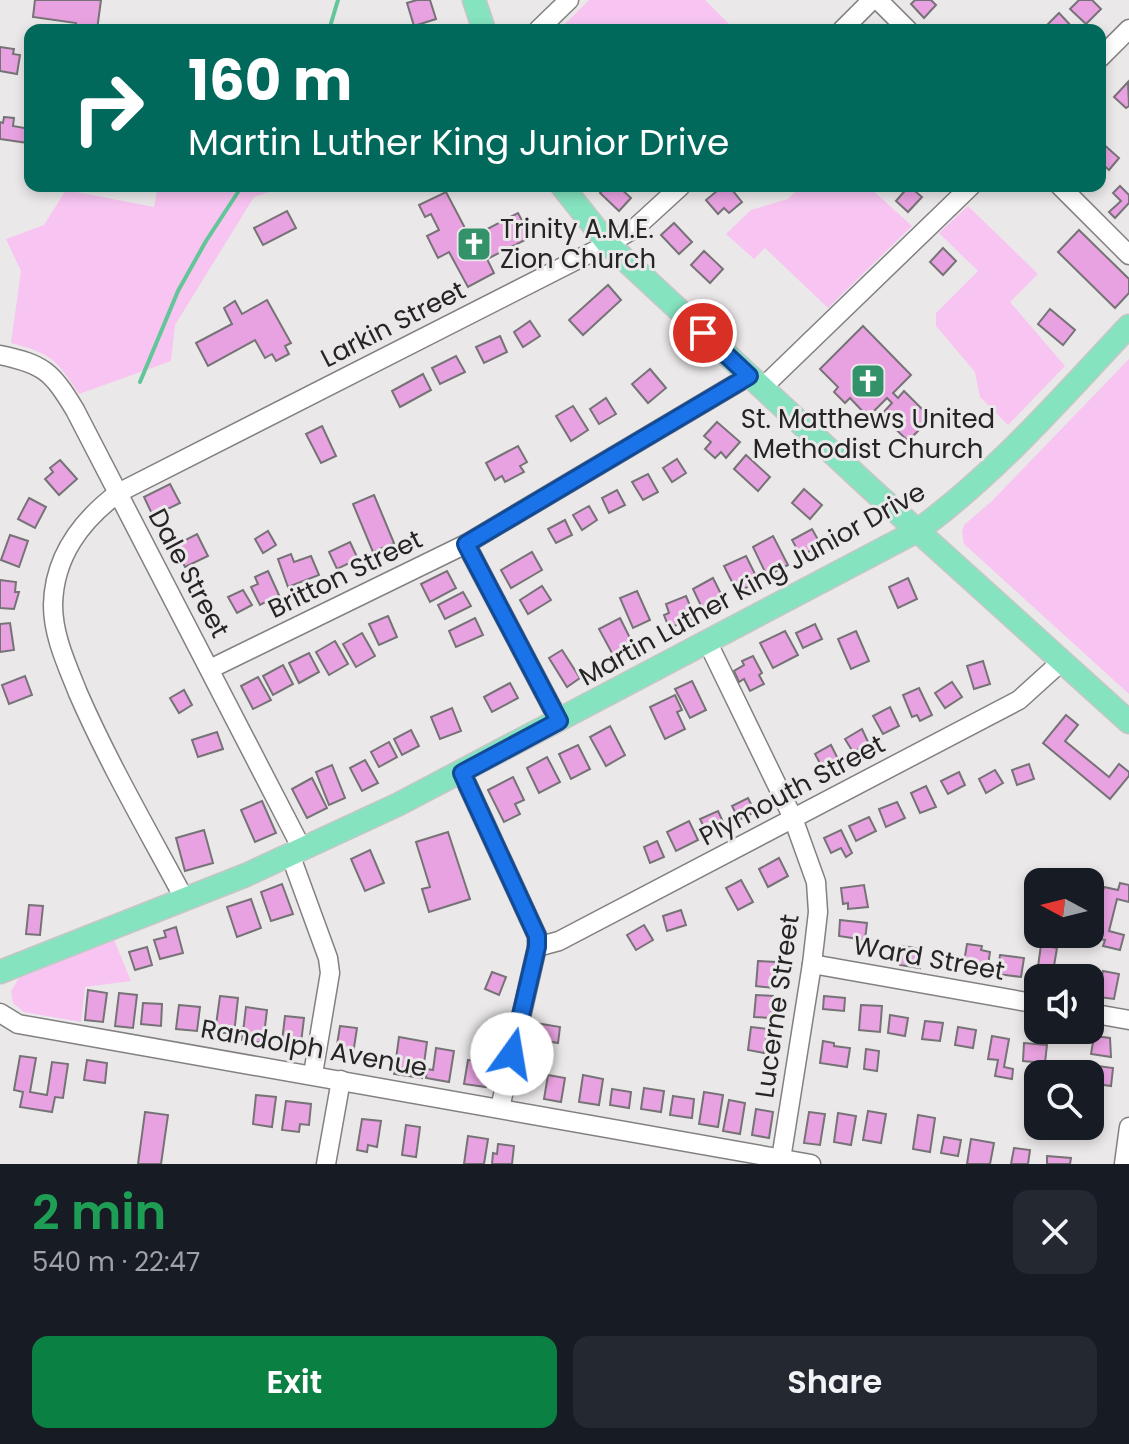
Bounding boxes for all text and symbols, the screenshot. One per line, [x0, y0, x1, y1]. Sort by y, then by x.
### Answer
text: 160 m [188, 41, 352, 120]
icon: right [56, 56, 160, 160]
text: Martin Luther King Junior Drive [188, 117, 729, 168]
place label: Trinity A.M.E. Zion Church [500, 211, 656, 277]
church icon: Trinity A.M.E. Zion Church [455, 225, 493, 263]
street label: Larkin Street [314, 272, 472, 376]
pin [669, 299, 737, 367]
icon: arrive [681, 311, 725, 355]
church icon: St. Matthews United Methodist Church [849, 362, 887, 400]
place label: St. Matthews United Methodist Church [741, 401, 995, 467]
street label: Martin Luther King Junior Drive [572, 474, 932, 694]
street label: Dale Street [140, 502, 238, 644]
street label: Britton Street [262, 521, 428, 627]
street label: Plymouth Street [693, 726, 891, 854]
north arrow [1024, 868, 1104, 948]
map controls [1024, 868, 1104, 1140]
street label: Lucerne Street [746, 912, 808, 1100]
street label: Ward Street [850, 927, 1008, 989]
button: sound [1024, 964, 1104, 1044]
street label: Randolph Avenue [198, 1010, 430, 1086]
position arrow [470, 1012, 554, 1096]
button: search [1024, 1060, 1104, 1140]
text: 2 min [32, 1179, 166, 1246]
button: close [1013, 1190, 1097, 1274]
text: 540 m · 22:47 [32, 1244, 200, 1280]
button: Exit [32, 1336, 557, 1428]
button: Share [573, 1336, 1097, 1428]

